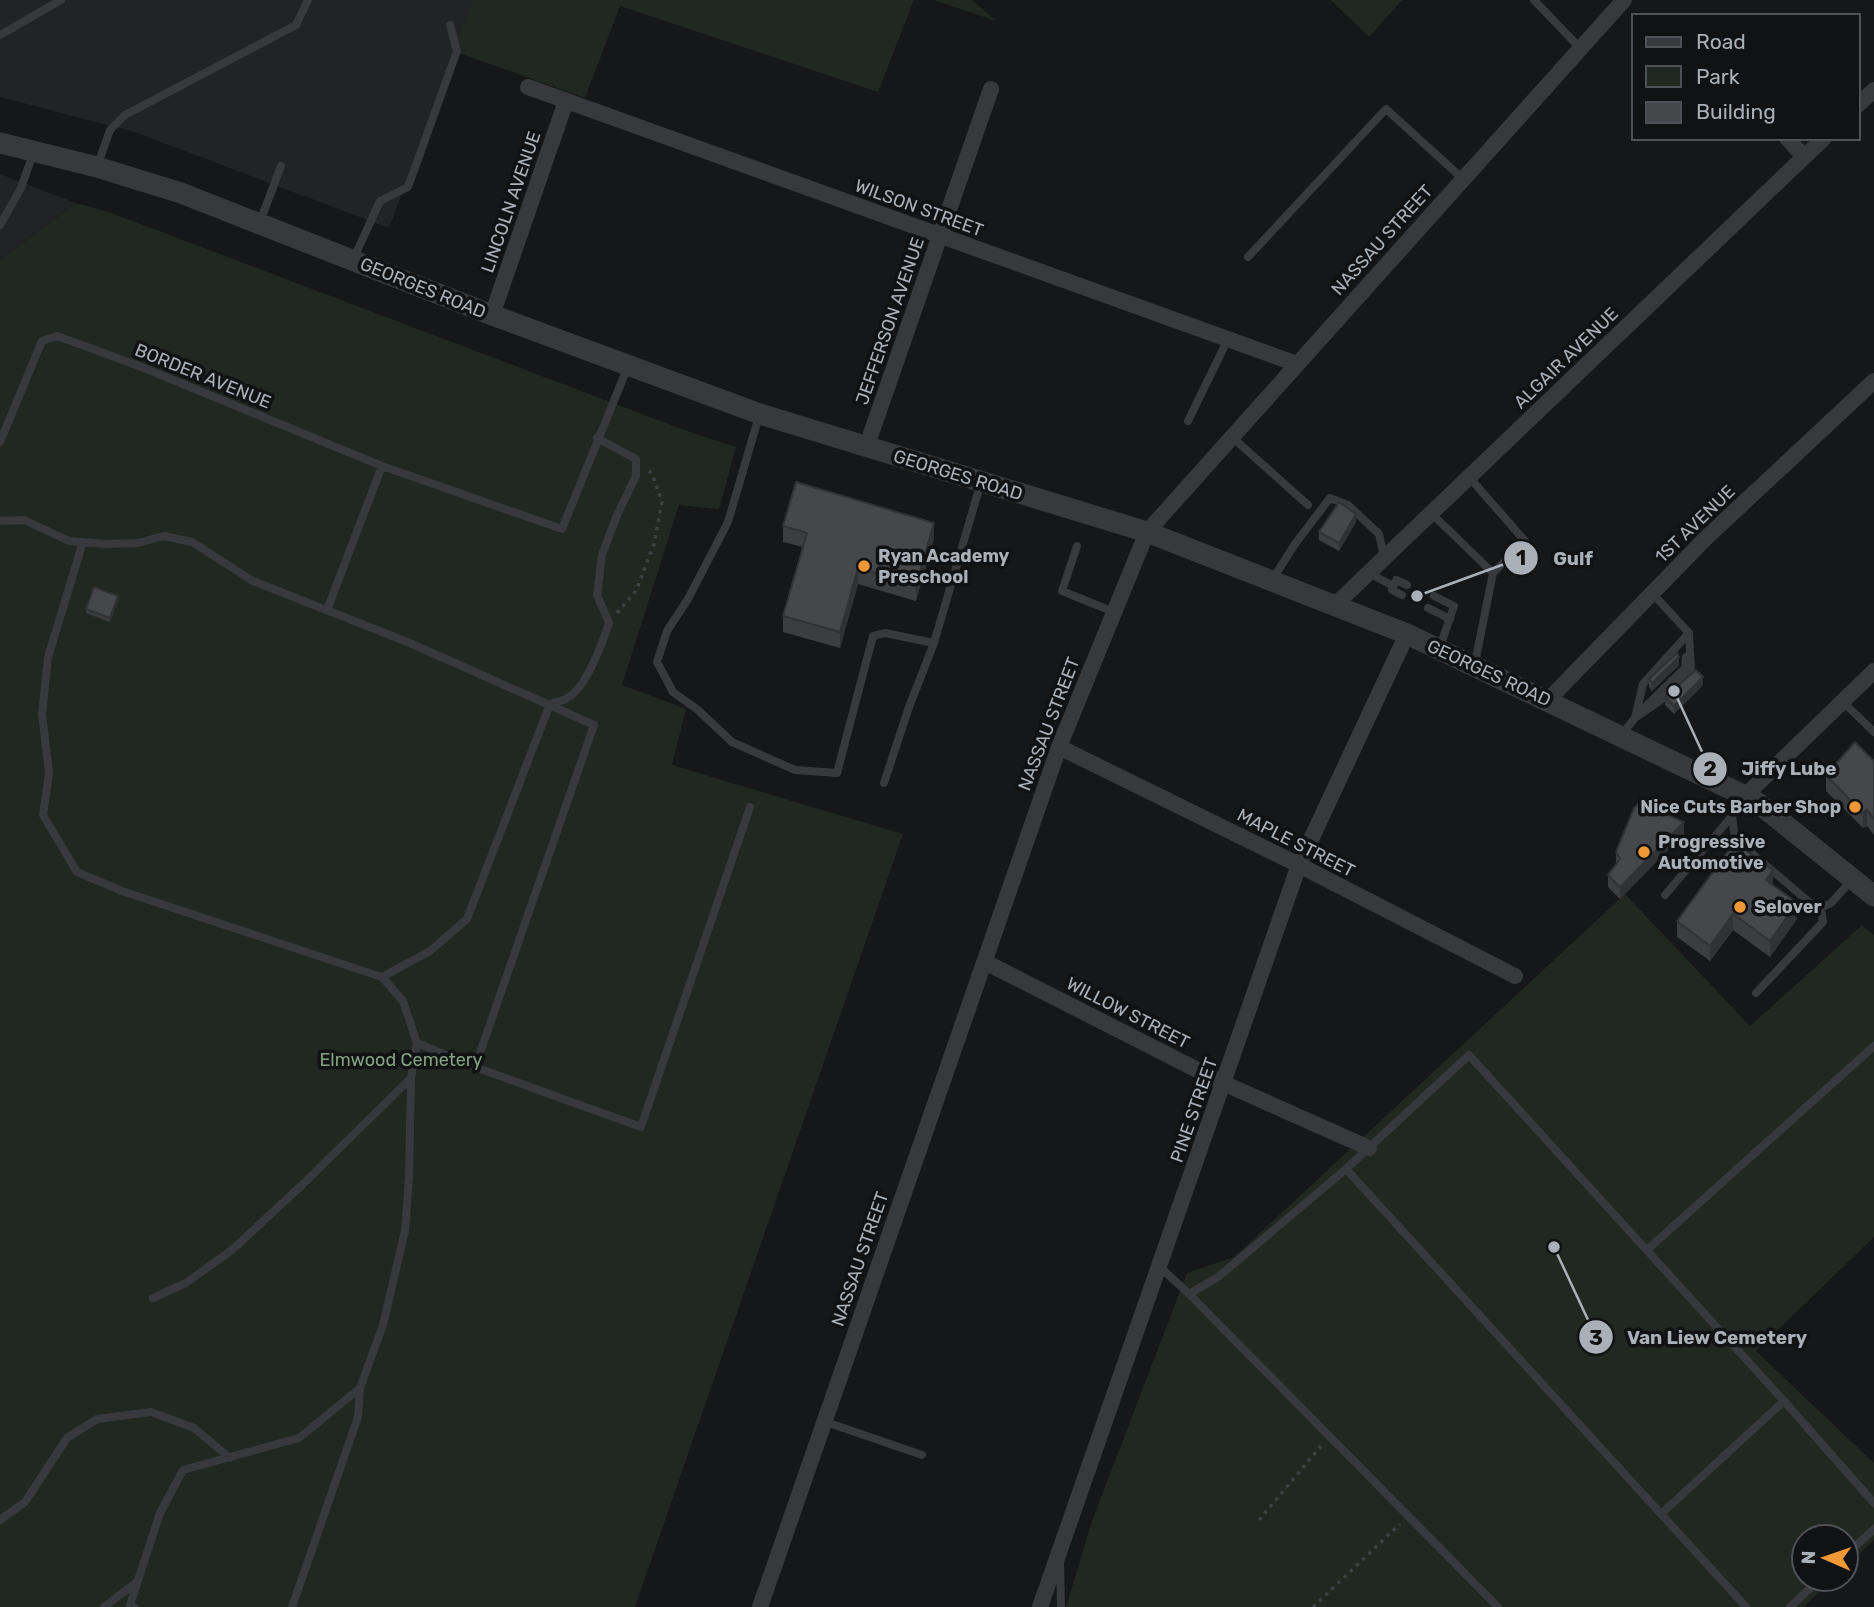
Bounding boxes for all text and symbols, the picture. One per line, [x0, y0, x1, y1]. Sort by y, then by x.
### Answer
legend [1632, 14, 1860, 140]
text: Road [1696, 29, 1746, 54]
text: Park [1696, 64, 1740, 89]
text: Building [1696, 99, 1776, 124]
street label: LINCOLN AVENUE [476, 128, 546, 276]
street label: WILSON STREET [852, 175, 986, 241]
street label: NASSAU STREET [1327, 180, 1437, 300]
street label: JEFFERSON AVENUE [851, 234, 929, 408]
street label: GEORGES ROAD [357, 253, 489, 323]
street label: ALGAIR AVENUE [1509, 303, 1623, 413]
street label: BORDER AVENUE [132, 339, 274, 413]
street label: GEORGES ROAD [891, 445, 1025, 505]
street label: 1ST AVENUE [1650, 480, 1740, 568]
callout: Gulf [1504, 538, 1607, 578]
place label: Ryan Academy Preschool [878, 545, 1010, 588]
text: 1 [1516, 545, 1526, 570]
text: Gulf [1553, 547, 1593, 570]
marker: Ryan Academy Preschool [856, 558, 872, 574]
street label: GEORGES ROAD [1424, 635, 1554, 711]
street label: NASSAU STREET [1013, 654, 1085, 794]
callout: Jiffy Lube [1692, 749, 1851, 789]
text: 2 [1703, 756, 1717, 781]
text: Jiffy Lube [1741, 757, 1837, 780]
place label: Nice Cuts Barber Shop [1640, 796, 1841, 818]
marker: Nice Cuts Barber Shop [1847, 799, 1863, 815]
street label: MAPLE STREET [1234, 804, 1358, 882]
place label: Progressive Automotive [1658, 831, 1766, 874]
marker: Progressive Automotive [1636, 844, 1652, 860]
place label: Selover [1754, 896, 1822, 918]
marker: Selover [1732, 899, 1748, 915]
street label: WILLOW STREET [1063, 972, 1193, 1054]
park label: Elmwood Cemetery [319, 1049, 483, 1071]
street label: PINE STREET [1166, 1055, 1222, 1165]
street label: NASSAU STREET [827, 1189, 893, 1329]
callout: Van Liew Cemetery [1578, 1317, 1822, 1357]
text: 3 [1589, 1325, 1603, 1350]
text: Van Liew Cemetery [1627, 1326, 1808, 1349]
north arrow [1790, 1523, 1860, 1593]
text: N [1797, 1550, 1820, 1565]

